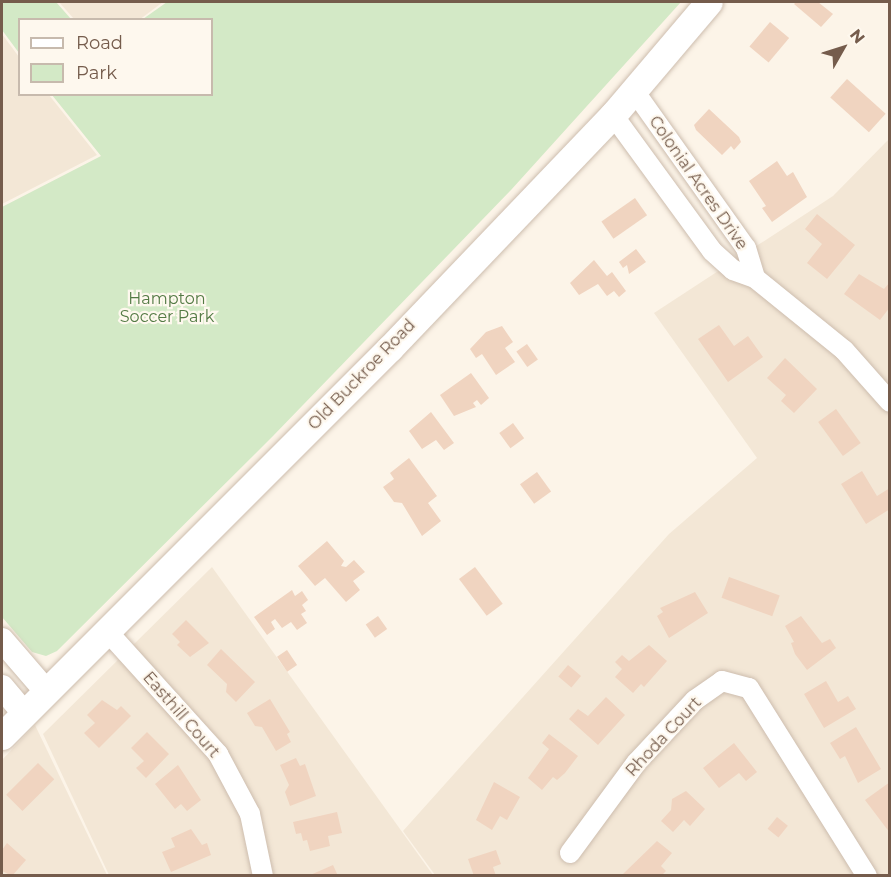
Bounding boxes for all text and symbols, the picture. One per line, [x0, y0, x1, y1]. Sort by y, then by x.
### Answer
legend [18, 18, 213, 96]
north arrow [813, 18, 873, 78]
text: N [846, 25, 869, 47]
text: Road [76, 32, 123, 54]
text: Park [76, 62, 117, 84]
street label: Colonial Acres Drive [645, 113, 751, 253]
park label: Hampton Soccer Park [120, 289, 214, 327]
street label: Old Buckroe Road [304, 316, 420, 434]
street label: Easthill Court [139, 668, 223, 762]
street label: Rhoda Court [622, 693, 706, 781]

